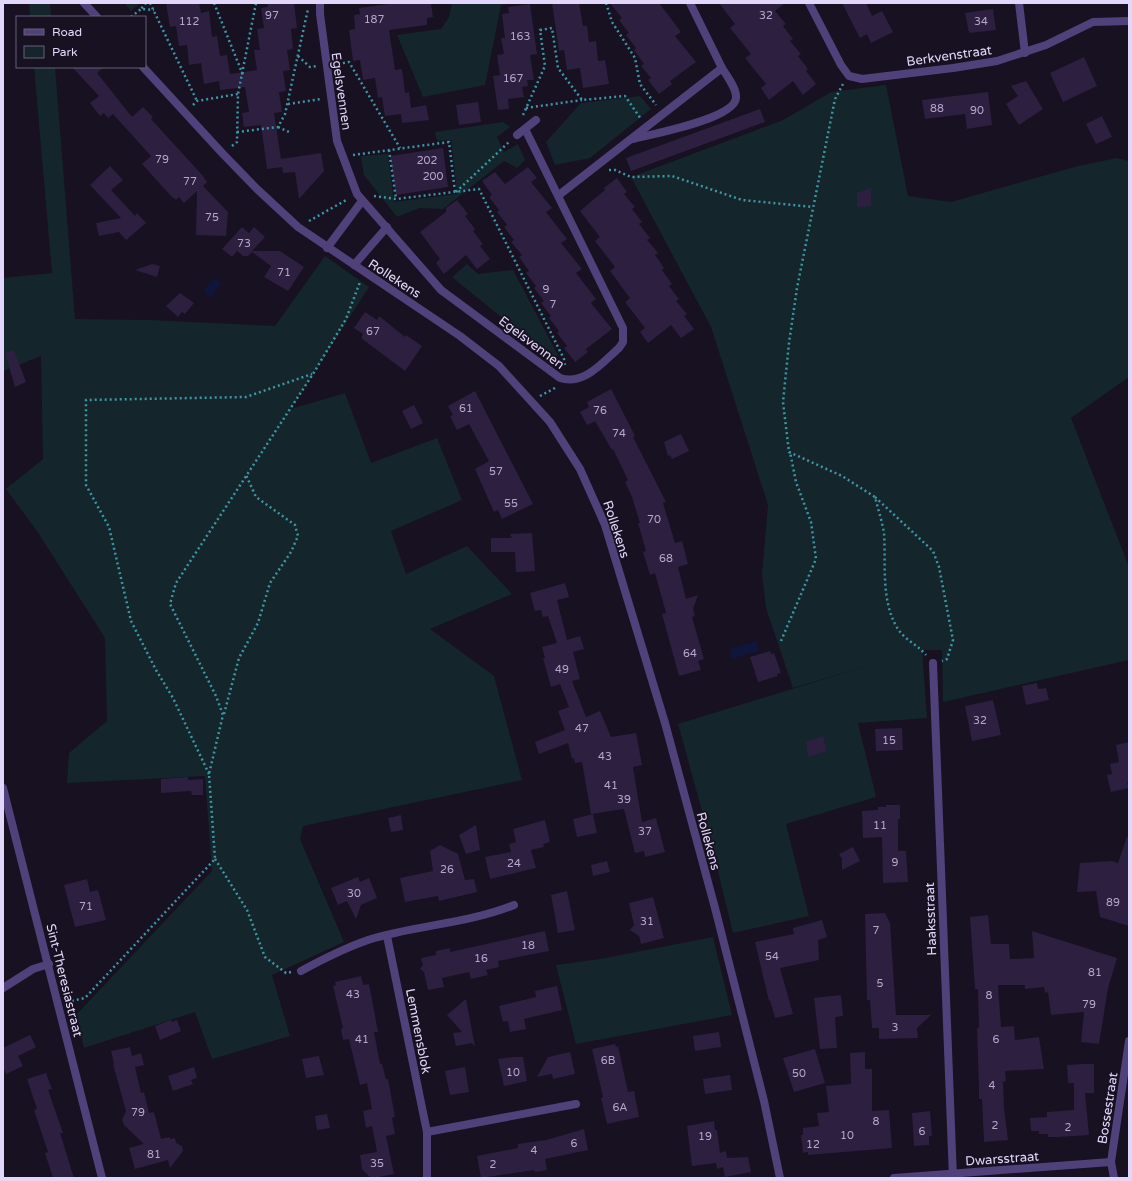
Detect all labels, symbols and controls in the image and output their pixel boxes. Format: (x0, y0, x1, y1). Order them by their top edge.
house number: 97 (265, 9, 279, 22)
house number: 32 (759, 9, 773, 22)
house number: 187 (364, 13, 384, 26)
house number: 112 (179, 15, 199, 28)
house number: 34 (974, 15, 988, 28)
legend (16, 16, 146, 68)
text: Road (52, 25, 82, 39)
house number: 163 (510, 30, 530, 43)
street label: Berkvenstraat (905, 42, 993, 70)
text: Park (52, 45, 78, 59)
street label: Egelsvennen (328, 51, 354, 131)
house number: 167 (503, 72, 523, 85)
house number: 88 (930, 102, 944, 115)
house number: 90 (970, 104, 984, 117)
house number: 79 (155, 153, 169, 166)
house number: 202 (417, 154, 437, 167)
house number: 200 (423, 170, 443, 183)
house number: 77 (183, 175, 197, 188)
house number: 75 (205, 211, 219, 224)
house number: 73 (237, 237, 251, 250)
street label: Rollekens (365, 256, 424, 302)
house number: 71 (277, 266, 291, 279)
house number: 9 (543, 283, 550, 296)
house number: 7 (550, 298, 557, 311)
street label: Egelsvennen (495, 313, 568, 373)
house number: 67 (366, 325, 380, 338)
house number: 61 (459, 402, 473, 415)
house number: 76 (593, 404, 607, 417)
house number: 74 (612, 427, 626, 440)
house number: 57 (489, 465, 503, 478)
house number: 55 (504, 497, 518, 510)
street label: Rollekens (599, 499, 633, 560)
house number: 70 (647, 513, 661, 526)
house number: 68 (659, 552, 673, 565)
house number: 64 (683, 647, 697, 660)
house number: 49 (555, 663, 569, 676)
house number: 32 (973, 714, 987, 727)
house number: 47 (575, 722, 589, 735)
house number: 15 (882, 734, 896, 747)
house number: 43 (598, 750, 612, 763)
house number: 41 (604, 779, 618, 792)
house number: 39 (617, 793, 631, 806)
street label: Rollekens (693, 810, 723, 872)
house number: 11 (873, 819, 887, 832)
house number: 37 (638, 825, 652, 838)
house number: 9 (892, 856, 899, 869)
house number: 24 (507, 857, 521, 870)
house number: 26 (440, 863, 454, 876)
street label: Haaksstraat (922, 882, 940, 956)
house number: 30 (347, 887, 361, 900)
house number: 89 (1106, 896, 1120, 909)
house number: 71 (79, 900, 93, 913)
house number: 31 (640, 915, 654, 928)
street label: Sint-Theresiastraat (42, 922, 86, 1038)
house number: 7 (873, 924, 880, 937)
house number: 18 (521, 939, 535, 952)
house number: 54 (765, 950, 779, 963)
house number: 16 (474, 952, 488, 965)
house number: 81 (1088, 966, 1102, 979)
house number: 5 (877, 977, 884, 990)
street label: Lemmensblok (402, 987, 434, 1075)
house number: 43 (346, 988, 360, 1001)
house number: 8 (986, 989, 993, 1002)
house number: 79 (1082, 998, 1096, 1011)
house number: 3 (892, 1021, 899, 1034)
house number: 41 (355, 1033, 369, 1046)
house number: 6 (993, 1033, 1000, 1046)
house number: 6B (601, 1054, 616, 1067)
house number: 10 (506, 1066, 520, 1079)
house number: 50 (792, 1067, 806, 1080)
street label: Bossestraat (1094, 1071, 1122, 1145)
house number: 4 (989, 1079, 996, 1092)
house number: 6A (612, 1101, 628, 1114)
house number: 79 (131, 1106, 145, 1119)
house number: 8 (873, 1115, 880, 1128)
house number: 2 (992, 1119, 999, 1132)
house number: 2 (1065, 1121, 1072, 1134)
house number: 6 (919, 1125, 926, 1138)
house number: 10 (840, 1129, 854, 1142)
house number: 19 (698, 1130, 712, 1143)
house number: 6 (571, 1137, 578, 1150)
house number: 12 (806, 1138, 820, 1151)
house number: 4 (531, 1144, 538, 1157)
house number: 81 (147, 1148, 161, 1161)
street label: Dwarsstraat (965, 1148, 1040, 1170)
house number: 35 (370, 1157, 384, 1170)
house number: 2 (490, 1158, 497, 1171)

